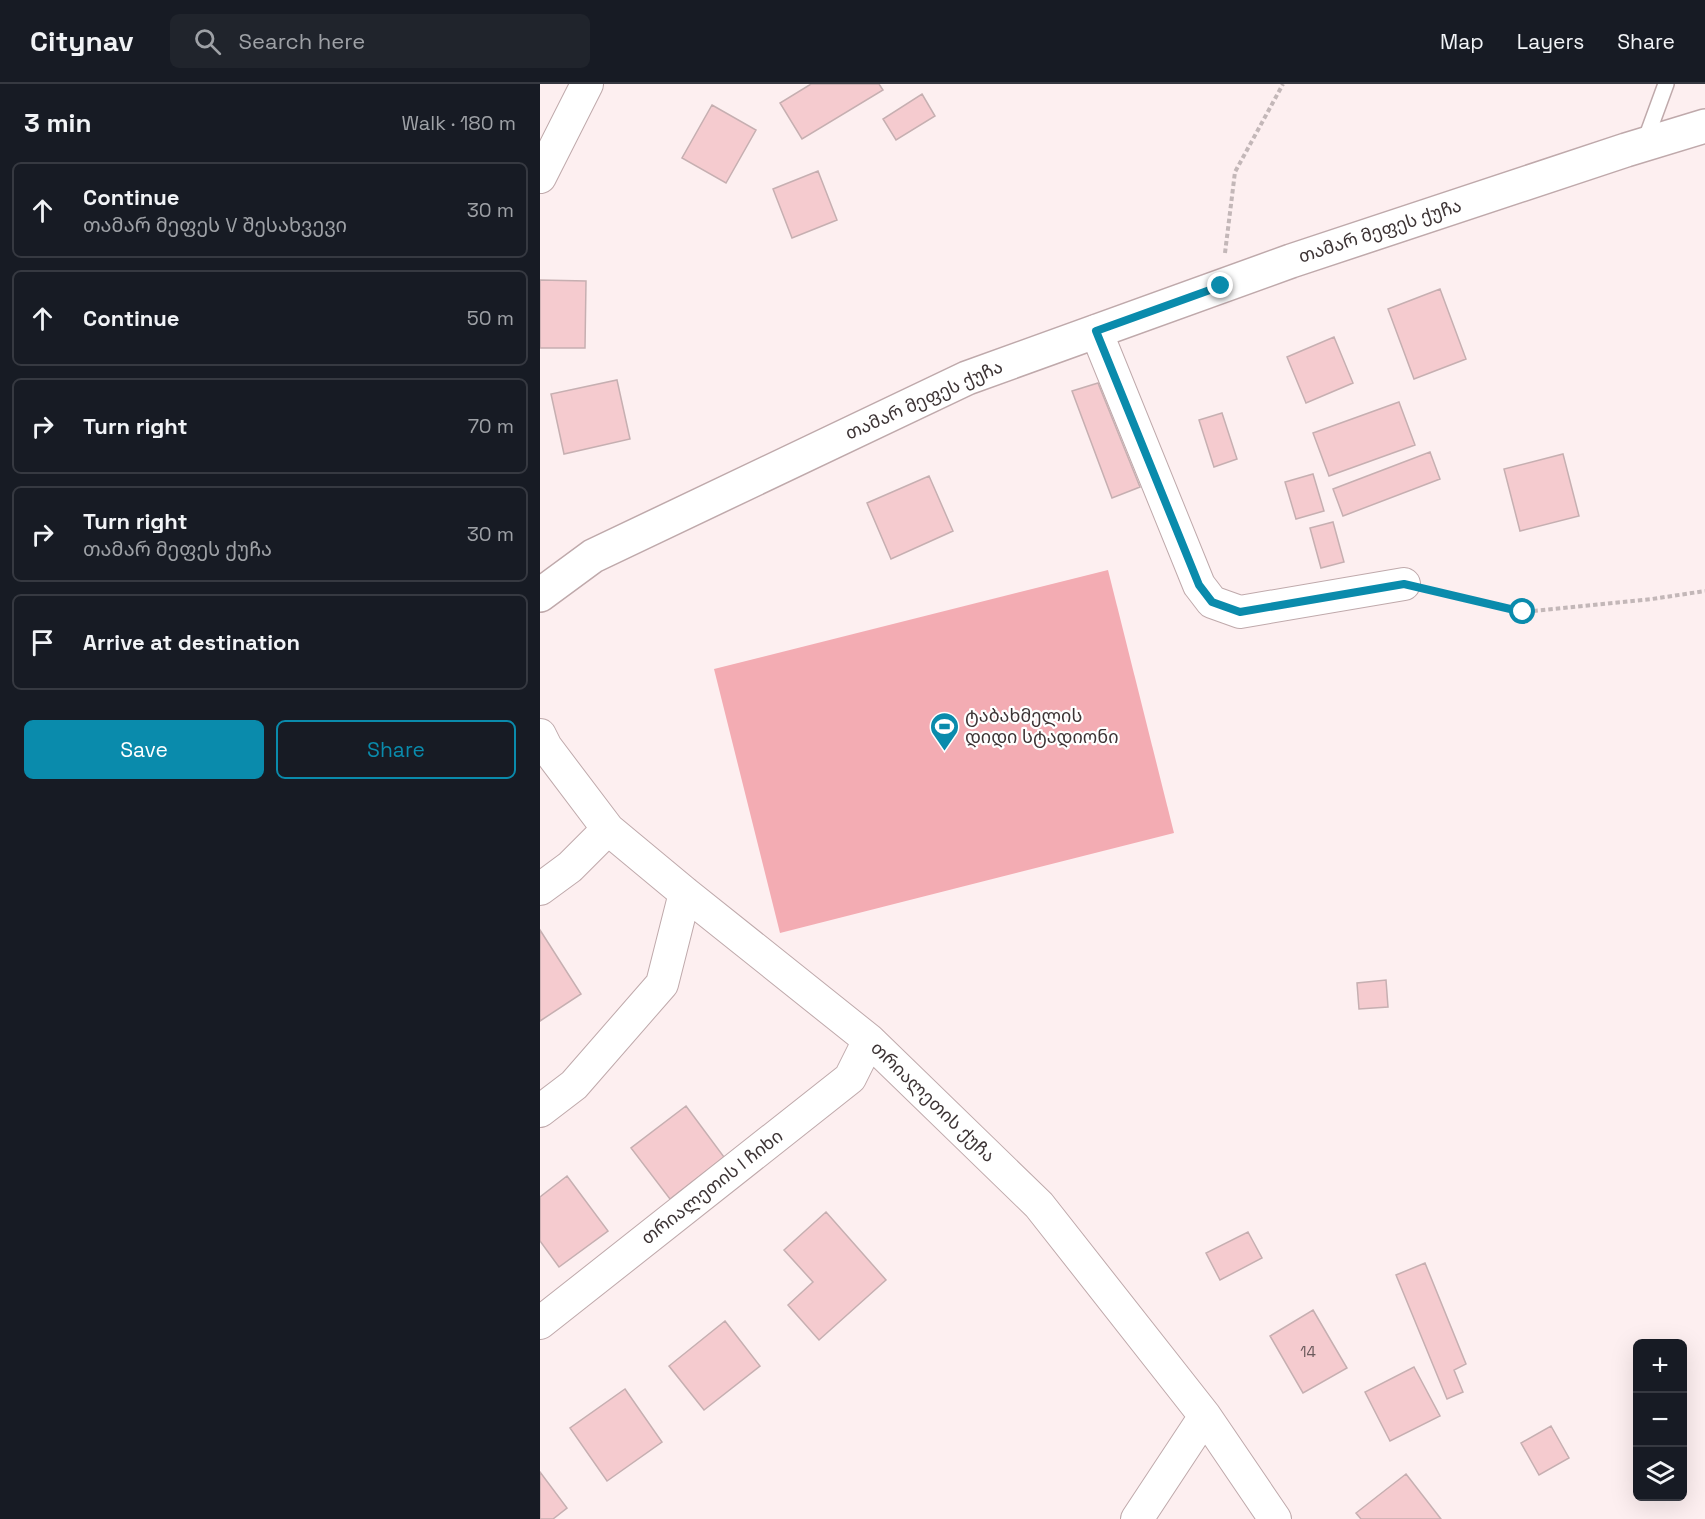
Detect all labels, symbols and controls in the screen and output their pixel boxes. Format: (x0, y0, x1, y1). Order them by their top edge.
search box (170, 14, 590, 68)
text: Citynav (30, 23, 134, 59)
icon: search (191, 25, 224, 58)
text: Search here (239, 27, 365, 55)
text: Map (1440, 28, 1484, 55)
text: Layers (1517, 28, 1584, 55)
text: Share (1617, 28, 1675, 55)
text: 3 min (24, 106, 92, 140)
text: Walk · 180 m (402, 110, 516, 136)
text: Continue (83, 183, 179, 211)
street label: თამარ მეფეს ქუჩა (1295, 193, 1464, 268)
icon: ahead (26, 194, 59, 227)
text: 30 m (467, 197, 514, 223)
text: თამარ მეფეს V შესახვევი (83, 212, 347, 238)
route end (1207, 272, 1233, 298)
icon: ahead (26, 302, 59, 335)
text: Continue (83, 304, 179, 332)
text: 50 m (467, 305, 514, 331)
street label: თამარ მეფეს ქუჩა (841, 354, 1006, 445)
icon: right (26, 410, 59, 443)
text: Turn right (83, 412, 188, 440)
text: 70 m (468, 413, 514, 439)
text: Turn right (83, 507, 188, 535)
icon: right (26, 518, 59, 551)
text: 30 m (467, 521, 514, 547)
text: თამარ მეფეს ქუჩა (83, 536, 272, 562)
route start (1509, 598, 1535, 624)
icon: arrive (26, 626, 59, 659)
text: Arrive at destination (83, 628, 300, 656)
place label: ტაბახმელის დიდი სტადიონი (965, 704, 1119, 748)
sports icon: ტაბახმელის დიდი სტადიონი (928, 710, 960, 752)
button: Save (24, 720, 264, 779)
button: Share (276, 720, 516, 779)
street label: თრიალეთის ქუჩა (866, 1036, 1000, 1167)
street label: თრიალეთის I ჩიხი (636, 1124, 787, 1249)
map controls (1633, 1339, 1687, 1501)
button: + (1633, 1339, 1687, 1393)
house number: 14 (1300, 1342, 1316, 1361)
button: − (1633, 1393, 1687, 1447)
button: layers (1633, 1447, 1687, 1501)

